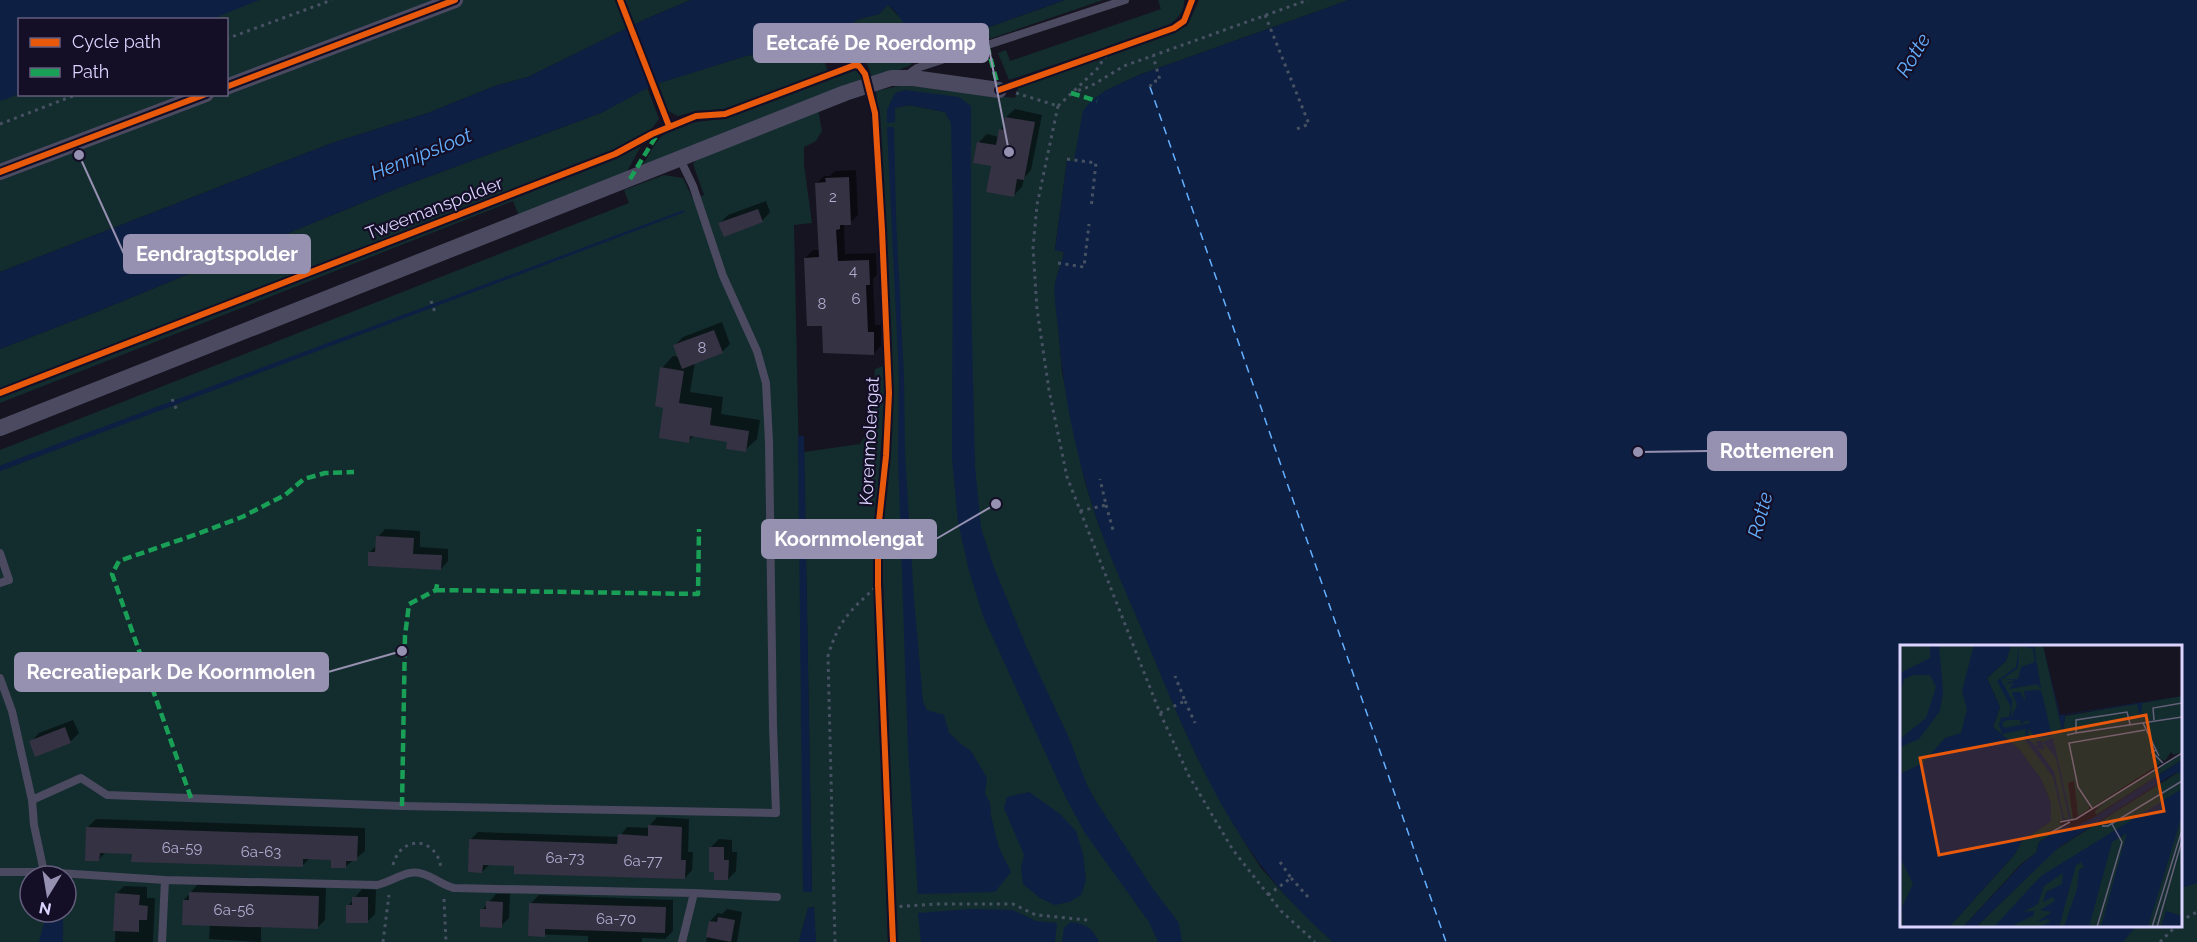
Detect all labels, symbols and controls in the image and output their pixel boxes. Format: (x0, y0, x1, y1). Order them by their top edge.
legend (18, 18, 228, 96)
callout: Eetcafé De Roerdomp (754, 24, 988, 62)
water label: Rotte (1891, 28, 1936, 81)
text: Cycle path (72, 31, 161, 52)
text: Eetcafé De Roerdomp (766, 31, 976, 55)
text: Path (72, 61, 109, 82)
water label: Hennipsloot (367, 123, 476, 185)
street label: Tweemanspolder (362, 172, 506, 244)
house number: 2 (829, 188, 837, 206)
callout: Eendragtspolder (124, 235, 310, 273)
text: Eendragtspolder (136, 242, 298, 266)
house number: 4 (849, 262, 857, 280)
house number: 6 (851, 290, 861, 308)
house number: 8 (818, 295, 827, 313)
house number: 8 (698, 339, 707, 357)
street label: Korenmolengat (855, 376, 883, 506)
callout: Rottemeren (1708, 432, 1846, 470)
text: Rottemeren (1720, 439, 1834, 463)
water label: Rotte (1742, 489, 1778, 541)
callout: Koornmolengat (762, 520, 936, 558)
text: Koornmolengat (774, 527, 924, 551)
inset map (1900, 645, 2182, 927)
callout: Recreatiepark De Koornmolen (15, 653, 328, 691)
text: Recreatiepark De Koornmolen (27, 660, 315, 684)
house number: 6a-59 (162, 839, 202, 857)
house number: 6a-63 (241, 843, 281, 861)
house number: 6a-73 (545, 849, 585, 867)
house number: 6a-77 (623, 852, 663, 870)
north arrow (18, 864, 78, 924)
text: N (37, 898, 53, 919)
house number: 6a-56 (214, 901, 254, 919)
house number: 6a-70 (596, 910, 636, 928)

